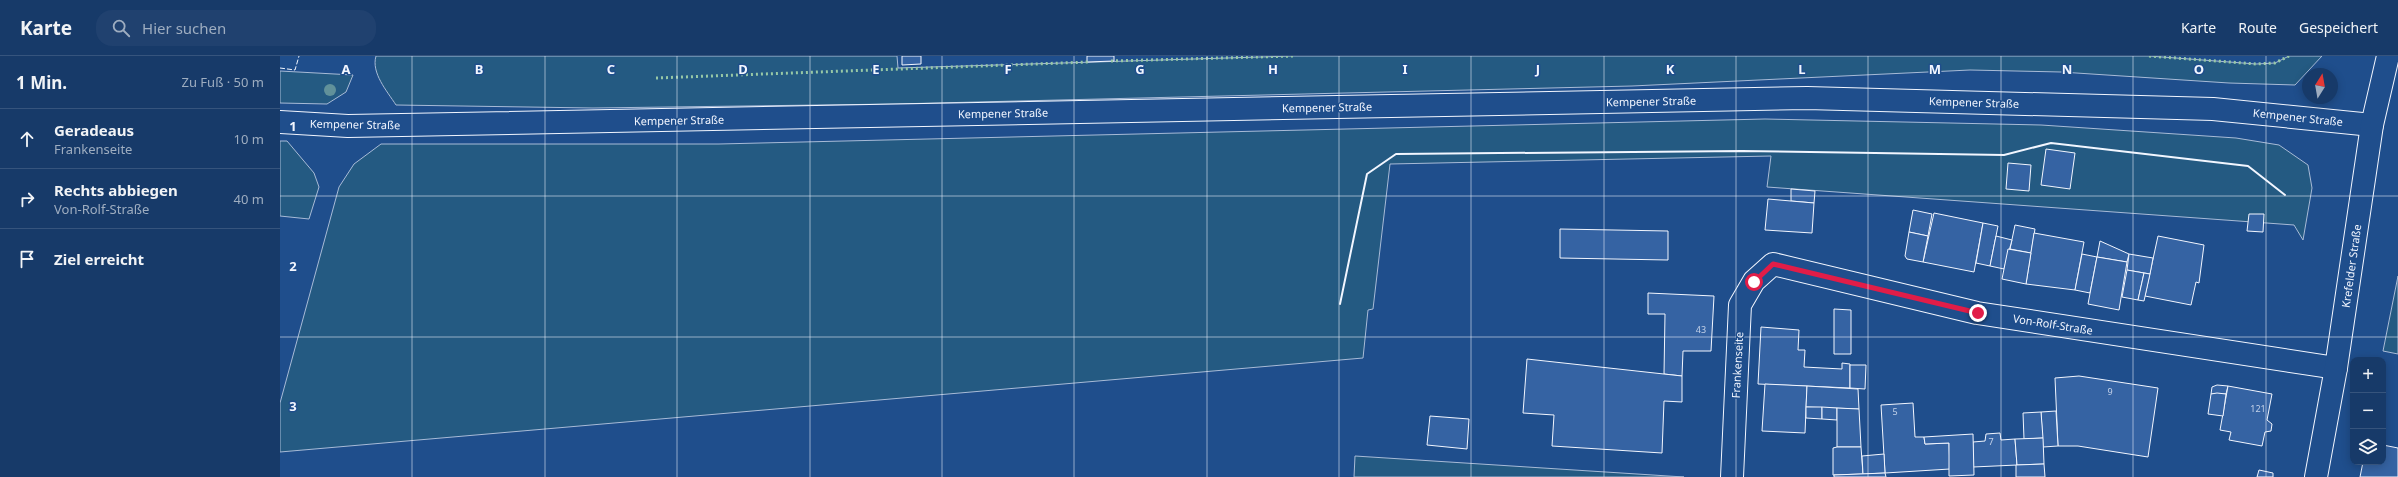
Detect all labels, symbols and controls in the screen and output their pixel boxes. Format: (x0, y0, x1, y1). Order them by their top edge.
search box (96, 10, 376, 46)
text: Karte (20, 15, 72, 41)
icon: search (110, 17, 132, 39)
text: Hier suchen (142, 18, 226, 38)
text: Karte (2181, 18, 2216, 37)
text: Route (2238, 18, 2277, 37)
text: Gespeichert (2299, 18, 2378, 37)
text: A (342, 60, 351, 78)
text: B (475, 60, 483, 78)
text: C (607, 60, 615, 78)
text: D (738, 60, 748, 78)
text: E (872, 60, 880, 78)
text: F (1004, 60, 1012, 78)
text: G (1135, 60, 1145, 78)
text: H (1268, 60, 1278, 78)
text: I (1402, 60, 1408, 78)
text: J (1535, 60, 1540, 78)
text: K (1666, 60, 1675, 78)
text: L (1798, 60, 1806, 78)
text: M (1929, 60, 1941, 78)
text: N (2062, 60, 2072, 78)
text: O (2194, 60, 2204, 78)
north arrow (2302, 68, 2338, 104)
text: 1 Min. (16, 71, 67, 94)
text: Zu Fuß · 50 m (182, 73, 264, 91)
street label: Kempener Straße (1606, 93, 1696, 109)
street label: Kempener Straße (1929, 93, 2019, 111)
street label: Kempener Straße (1282, 99, 1372, 115)
street label: Kempener Straße (958, 105, 1048, 121)
street label: Kempener Straße (2252, 105, 2344, 129)
street label: Kempener Straße (634, 112, 724, 128)
street label: Kempener Straße (310, 116, 400, 132)
text: 1 (289, 117, 297, 135)
text: Geradeaus (54, 120, 134, 140)
icon: ahead (16, 128, 38, 150)
text: 10 m (234, 130, 264, 148)
text: Frankenseite (54, 140, 132, 158)
text: Rechts abbiegen (54, 180, 178, 200)
icon: right (16, 188, 38, 210)
text: 40 m (234, 190, 264, 208)
text: Von-Rolf-Straße (54, 200, 149, 218)
street label: Krefelder Straße (2338, 223, 2364, 309)
icon: arrive (16, 248, 38, 270)
text: Ziel erreicht (54, 249, 144, 269)
text: 2 (289, 257, 297, 275)
route start (1745, 273, 1763, 291)
route end (1969, 304, 1987, 322)
street label: Von-Rolf-Straße (2012, 310, 2094, 338)
house number: 43 (1696, 323, 1706, 336)
street label: Frankenseite (1728, 331, 1746, 399)
map controls (2350, 357, 2386, 465)
button: + (2350, 357, 2386, 393)
house number: 9 (2107, 385, 2113, 398)
button: − (2350, 393, 2386, 429)
text: 3 (289, 397, 297, 415)
house number: 121 (2250, 402, 2266, 415)
house number: 5 (1892, 405, 1898, 418)
button: layers (2350, 429, 2386, 465)
house number: 7 (1988, 435, 1994, 448)

